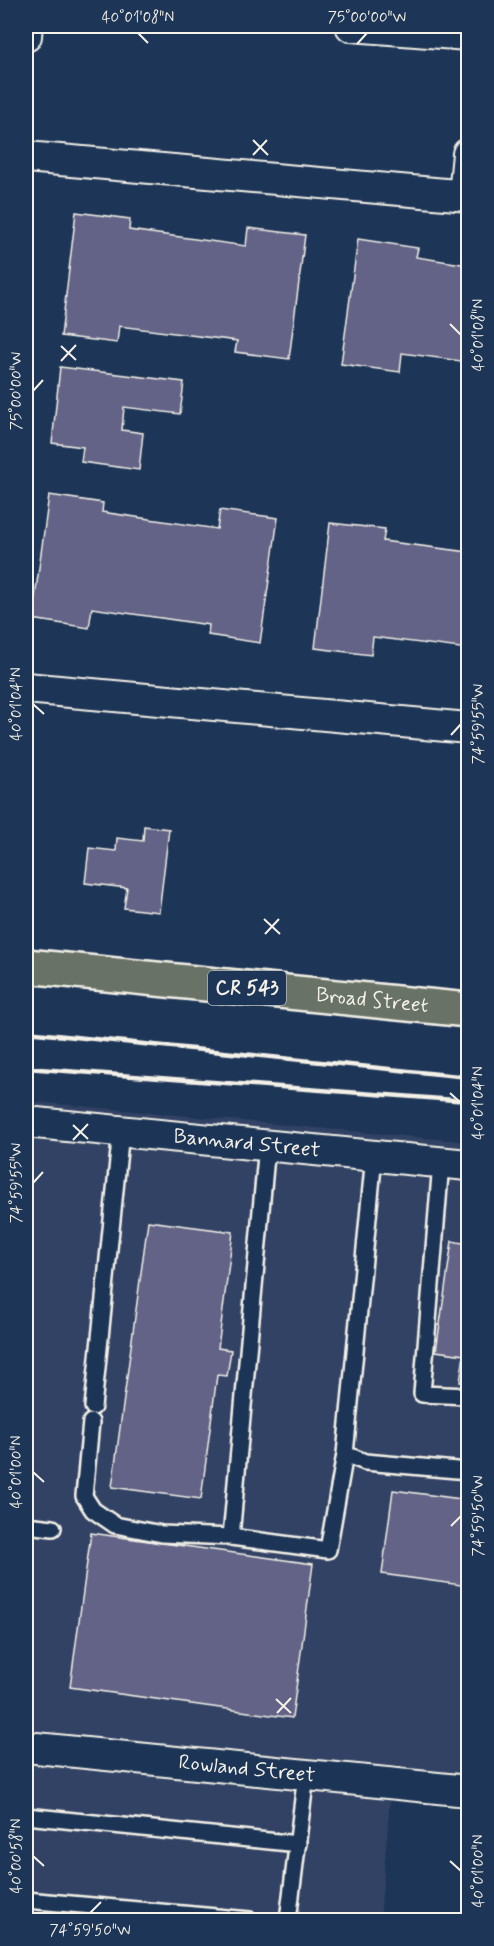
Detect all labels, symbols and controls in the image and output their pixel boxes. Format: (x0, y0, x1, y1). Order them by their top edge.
text: 40°01'08"N (102, 8, 174, 28)
text: 75°00'00"W (328, 8, 406, 28)
text: 40°01'08"N (469, 299, 489, 371)
text: 75°00'00"W (7, 352, 27, 430)
text: 40°01'04"N (7, 667, 27, 741)
text: 74°59'55"W (469, 684, 489, 764)
road number: CR 543 (208, 971, 286, 1005)
street label: Broad Street (315, 981, 430, 1020)
text: 40°01'04"N (469, 1066, 489, 1140)
street label: Bannard Street (172, 1122, 322, 1165)
text: 74°59'55"W (7, 1143, 27, 1223)
text: 40°01'00"N (7, 1436, 27, 1508)
text: 74°59'50"W (469, 1475, 489, 1557)
street label: Rowland Street (177, 1748, 317, 1790)
text: 40°00'58"N (7, 1818, 27, 1894)
text: 40°01'00"N (469, 1835, 489, 1907)
text: 74°59'50"W (49, 1921, 131, 1941)

